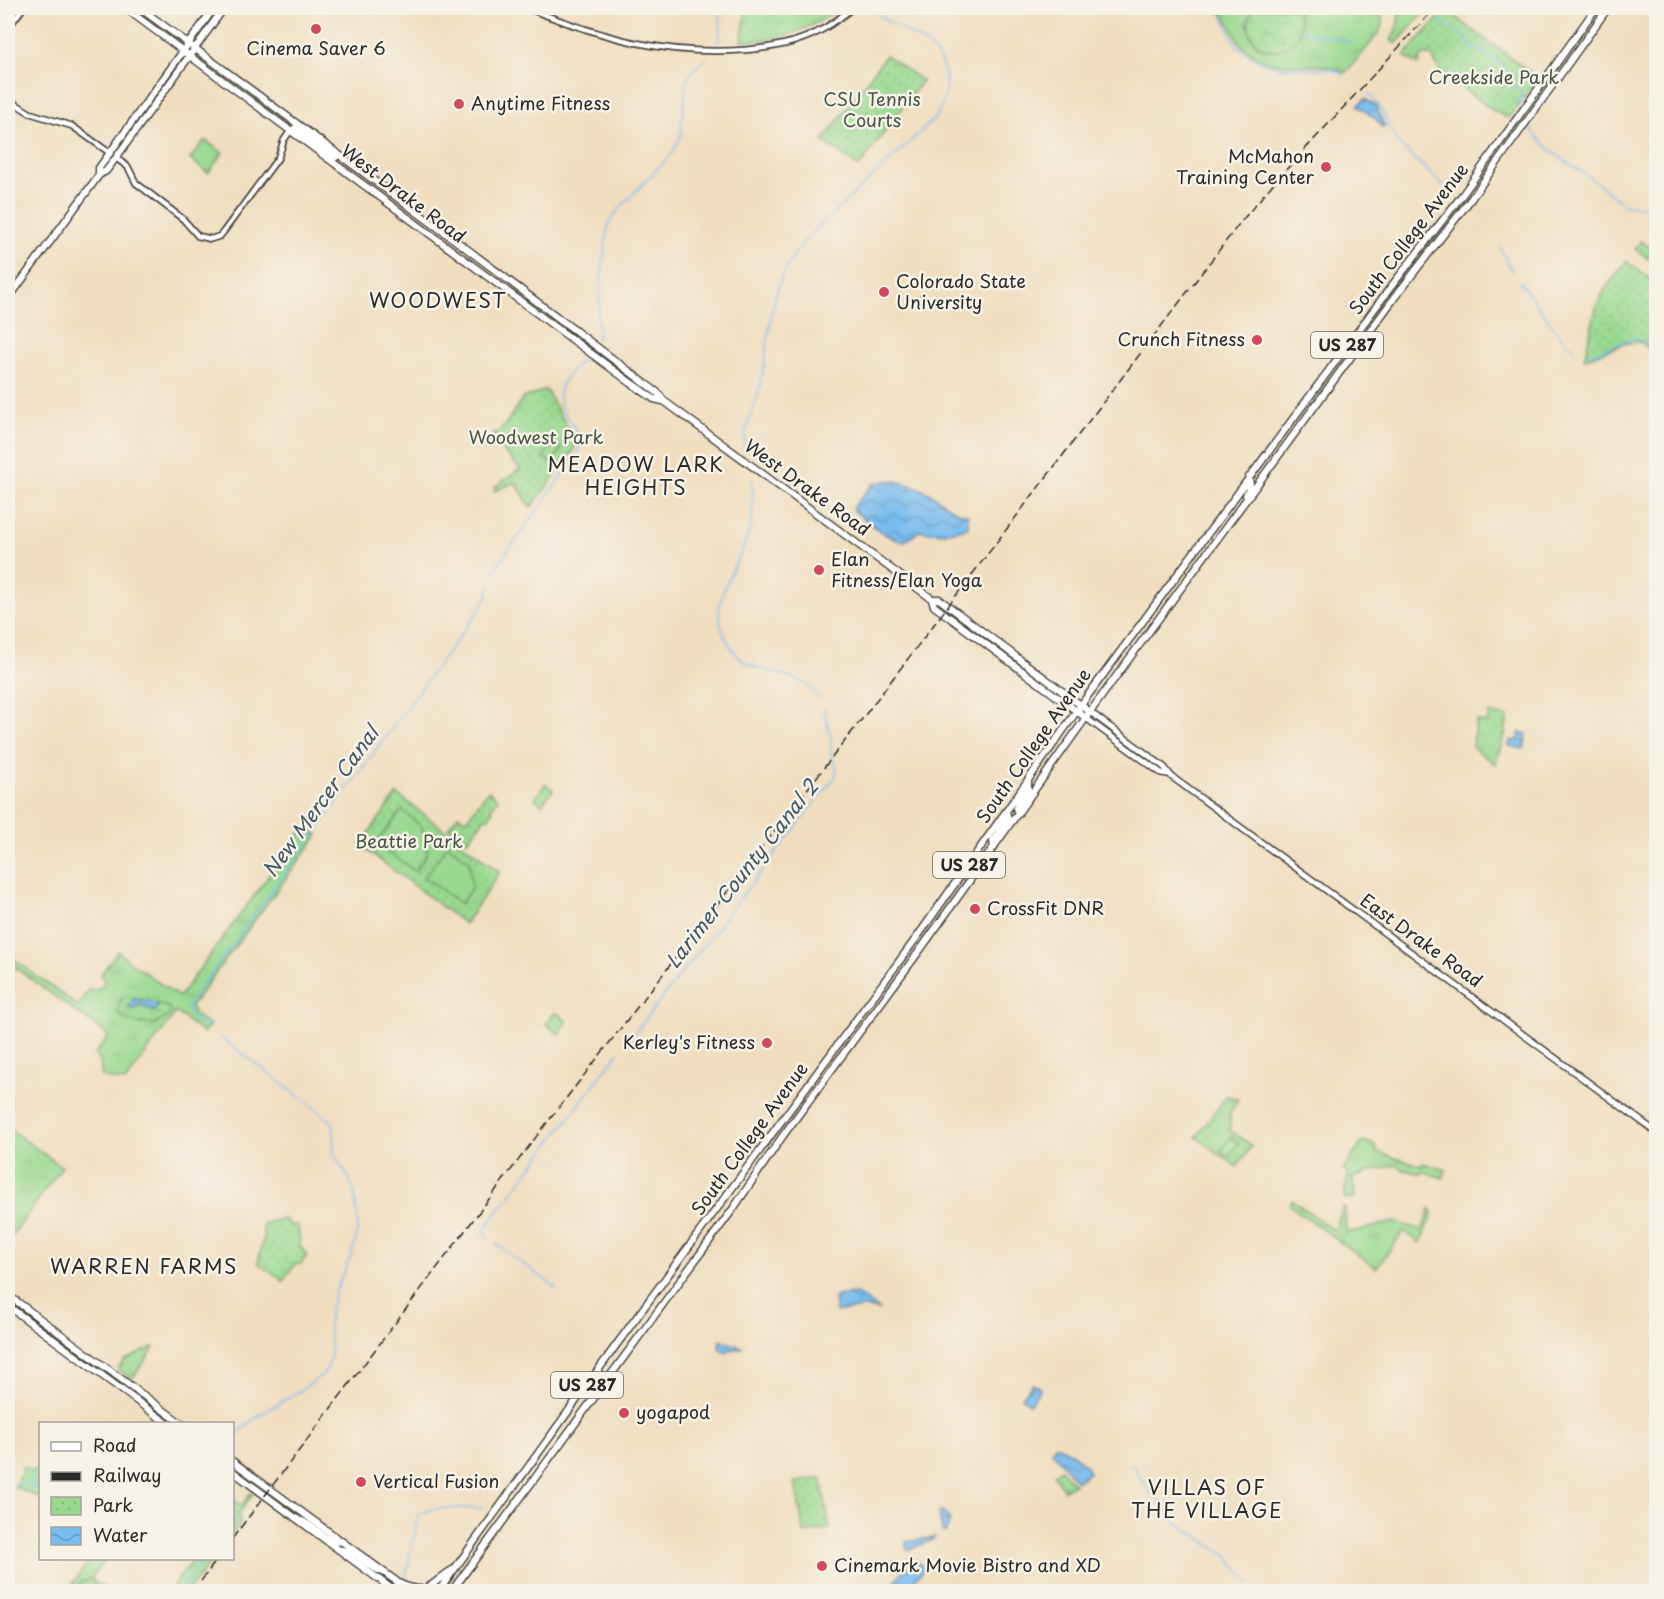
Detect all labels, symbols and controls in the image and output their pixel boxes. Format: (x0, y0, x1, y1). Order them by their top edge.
marker: Cinema Saver 6 (309, 22, 323, 36)
place label: Cinema Saver 6 (246, 34, 386, 61)
park label: Creekside Park (1429, 63, 1559, 90)
park label: CSU Tennis Courts (823, 85, 921, 133)
place label: Anytime Fitness (471, 89, 610, 116)
marker: Anytime Fitness (452, 97, 466, 111)
street label: West Drake Road (336, 137, 472, 249)
place label: McMahon Training Center (1176, 142, 1315, 190)
street label: South College Avenue (1342, 157, 1474, 320)
marker: McMahon Training Center (1319, 160, 1333, 174)
place label: Colorado State University (896, 267, 1026, 315)
district label: WOODWEST (369, 285, 507, 315)
marker: Colorado State University (877, 285, 891, 299)
place label: Crunch Fitness (1117, 325, 1245, 352)
road number: US 287 (1311, 332, 1383, 358)
marker: Crunch Fitness (1250, 333, 1264, 347)
park label: Woodwest Park (468, 423, 604, 450)
street label: West Drake Road (739, 432, 877, 542)
district label: MEADOW LARK HEIGHTS (548, 449, 724, 502)
place label: Elan Fitness/Elan Yoga (831, 545, 983, 593)
marker: Elan Fitness/Elan Yoga (812, 563, 826, 577)
street label: South College Avenue (969, 662, 1097, 828)
water label: New Mercer Canal (255, 717, 387, 883)
water label: Larimer County Canal 2 (658, 772, 825, 974)
park label: Beattie Park (355, 827, 463, 854)
road number: US 287 (933, 852, 1005, 878)
street label: East Drake Road (1355, 886, 1489, 993)
place label: CrossFit DNR (987, 894, 1104, 921)
marker: CrossFit DNR (968, 902, 982, 916)
place label: Kerley's Fitness (623, 1028, 755, 1055)
marker: Kerley's Fitness (760, 1036, 774, 1050)
street label: South College Avenue (684, 1056, 814, 1220)
district label: WARREN FARMS (50, 1251, 238, 1281)
road number: US 287 (551, 1372, 623, 1398)
place label: yogapod (636, 1398, 710, 1425)
marker: yogapod (617, 1406, 631, 1420)
legend (39, 1422, 234, 1560)
text: Road (93, 1431, 137, 1458)
text: Railway (93, 1461, 161, 1488)
place label: Vertical Fusion (373, 1467, 499, 1494)
district label: VILLAS OF THE VILLAGE (1131, 1472, 1283, 1525)
marker: Vertical Fusion (354, 1475, 368, 1489)
text: Park (93, 1491, 133, 1518)
text: Water (93, 1521, 148, 1548)
place label: Cinemark Movie Bistro and XD (834, 1551, 1101, 1578)
marker: Cinemark Movie Bistro and XD (815, 1559, 829, 1573)

